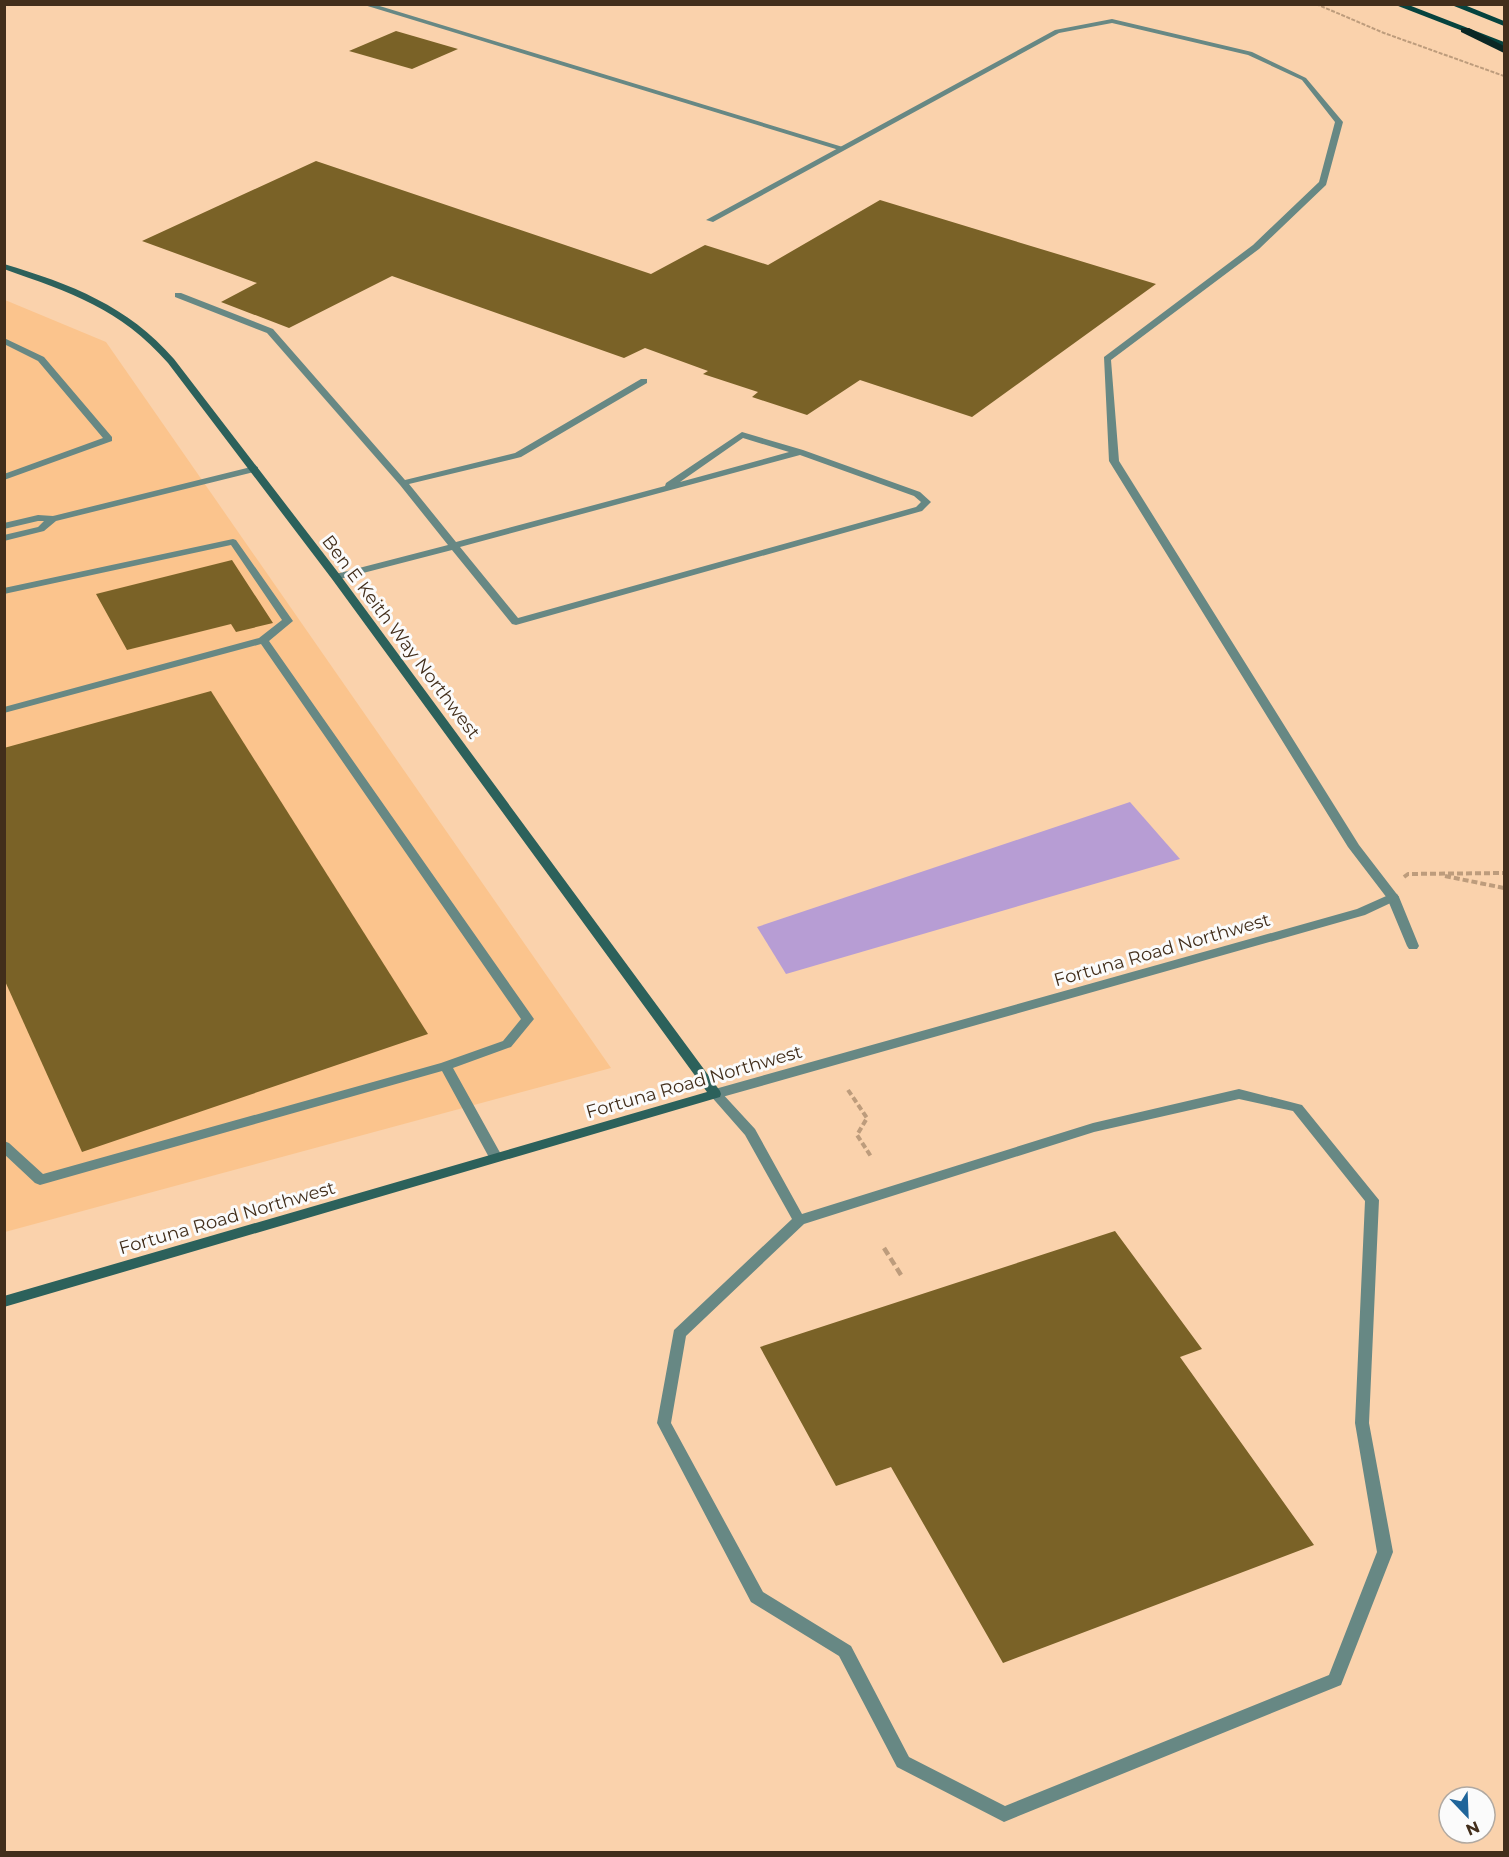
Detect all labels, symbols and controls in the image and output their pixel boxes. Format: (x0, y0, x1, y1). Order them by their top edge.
street label: Ben E Keith Way Northwest (317, 531, 485, 743)
street label: Fortuna Road Northwest (1051, 909, 1273, 991)
street label: Fortuna Road Northwest (583, 1041, 805, 1123)
street label: Fortuna Road Northwest (116, 1177, 338, 1259)
north arrow (1437, 1785, 1497, 1845)
text: N (1463, 1817, 1482, 1840)

